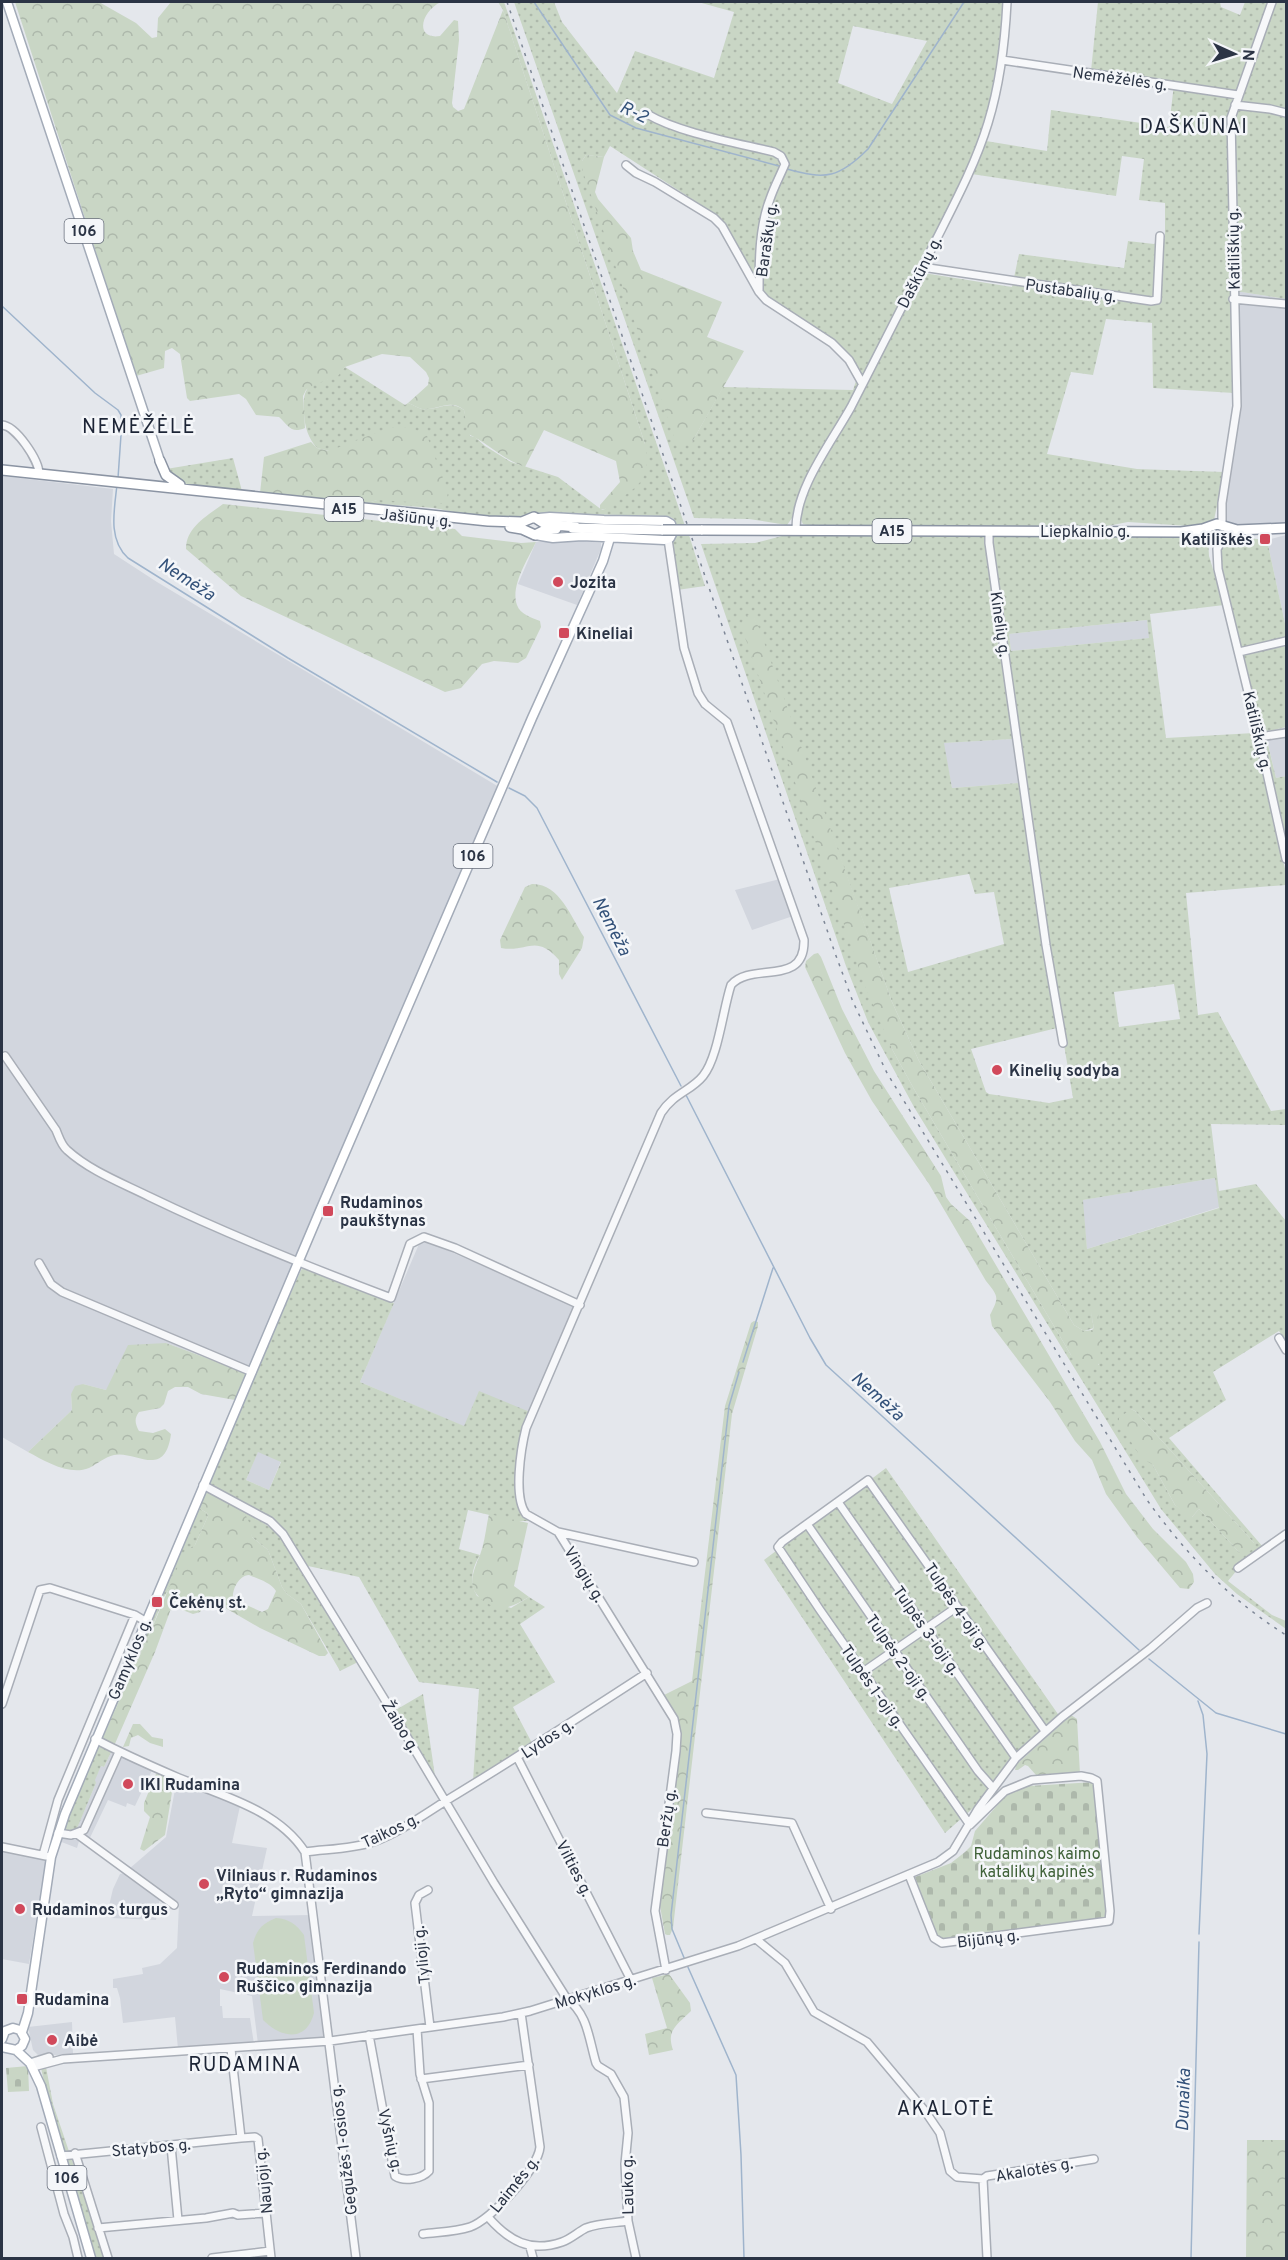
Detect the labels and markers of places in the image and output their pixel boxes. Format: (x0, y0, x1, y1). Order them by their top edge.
place label: Katiliškės (1181, 531, 1253, 551)
marker: Katiliškės (1258, 532, 1272, 546)
place label: Jozita (570, 574, 616, 594)
marker: Jozita (551, 575, 565, 589)
place label: Kineliai (576, 625, 633, 645)
marker: Kineliai (557, 626, 571, 640)
place label: Kinelių sodyba (1009, 1062, 1119, 1082)
marker: Kinelių sodyba (990, 1063, 1004, 1077)
place label: Rudaminos paukštynas (340, 1194, 426, 1232)
marker: Rudaminos paukštynas (321, 1204, 335, 1218)
place label: Čekėnų st. (169, 1592, 246, 1614)
marker: Čekėnų st. (150, 1595, 164, 1609)
place label: IKI Rudamina (140, 1776, 240, 1796)
marker: IKI Rudamina (121, 1777, 135, 1791)
place label: Vilniaus r. Rudaminos „Ryto“ gimnazija (216, 1867, 378, 1905)
marker: Vilniaus r. Rudaminos „Ryto“ gimnazija (197, 1877, 211, 1891)
place label: Rudaminos turgus (32, 1901, 168, 1921)
marker: Rudaminos turgus (13, 1902, 27, 1916)
place label: Rudaminos Ferdinando Ruščico gimnazija (236, 1960, 407, 1998)
marker: Rudaminos Ferdinando Ruščico gimnazija (217, 1970, 231, 1984)
place label: Rudamina (34, 1991, 109, 2011)
marker: Rudamina (15, 1992, 29, 2006)
place label: Aibė (64, 2032, 98, 2052)
marker: Aibė (45, 2033, 59, 2047)

